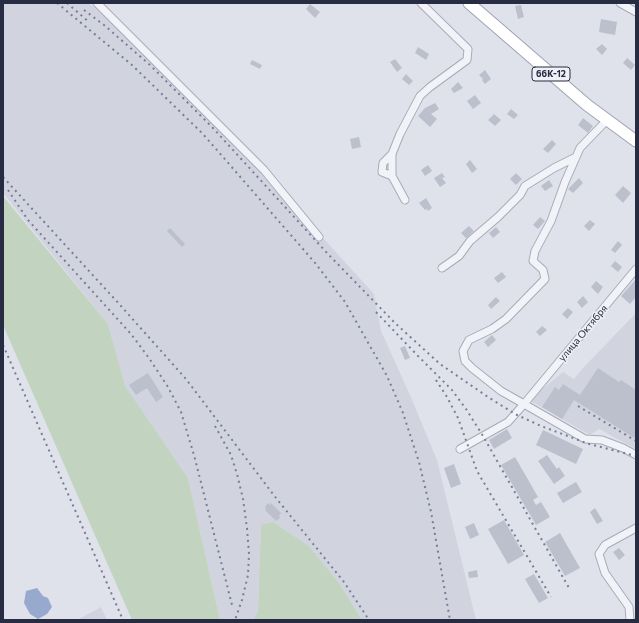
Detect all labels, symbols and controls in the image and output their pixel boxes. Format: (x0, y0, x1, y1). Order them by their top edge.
road number: 66К-12 (532, 67, 570, 81)
street label: улица Октября (556, 302, 610, 364)

